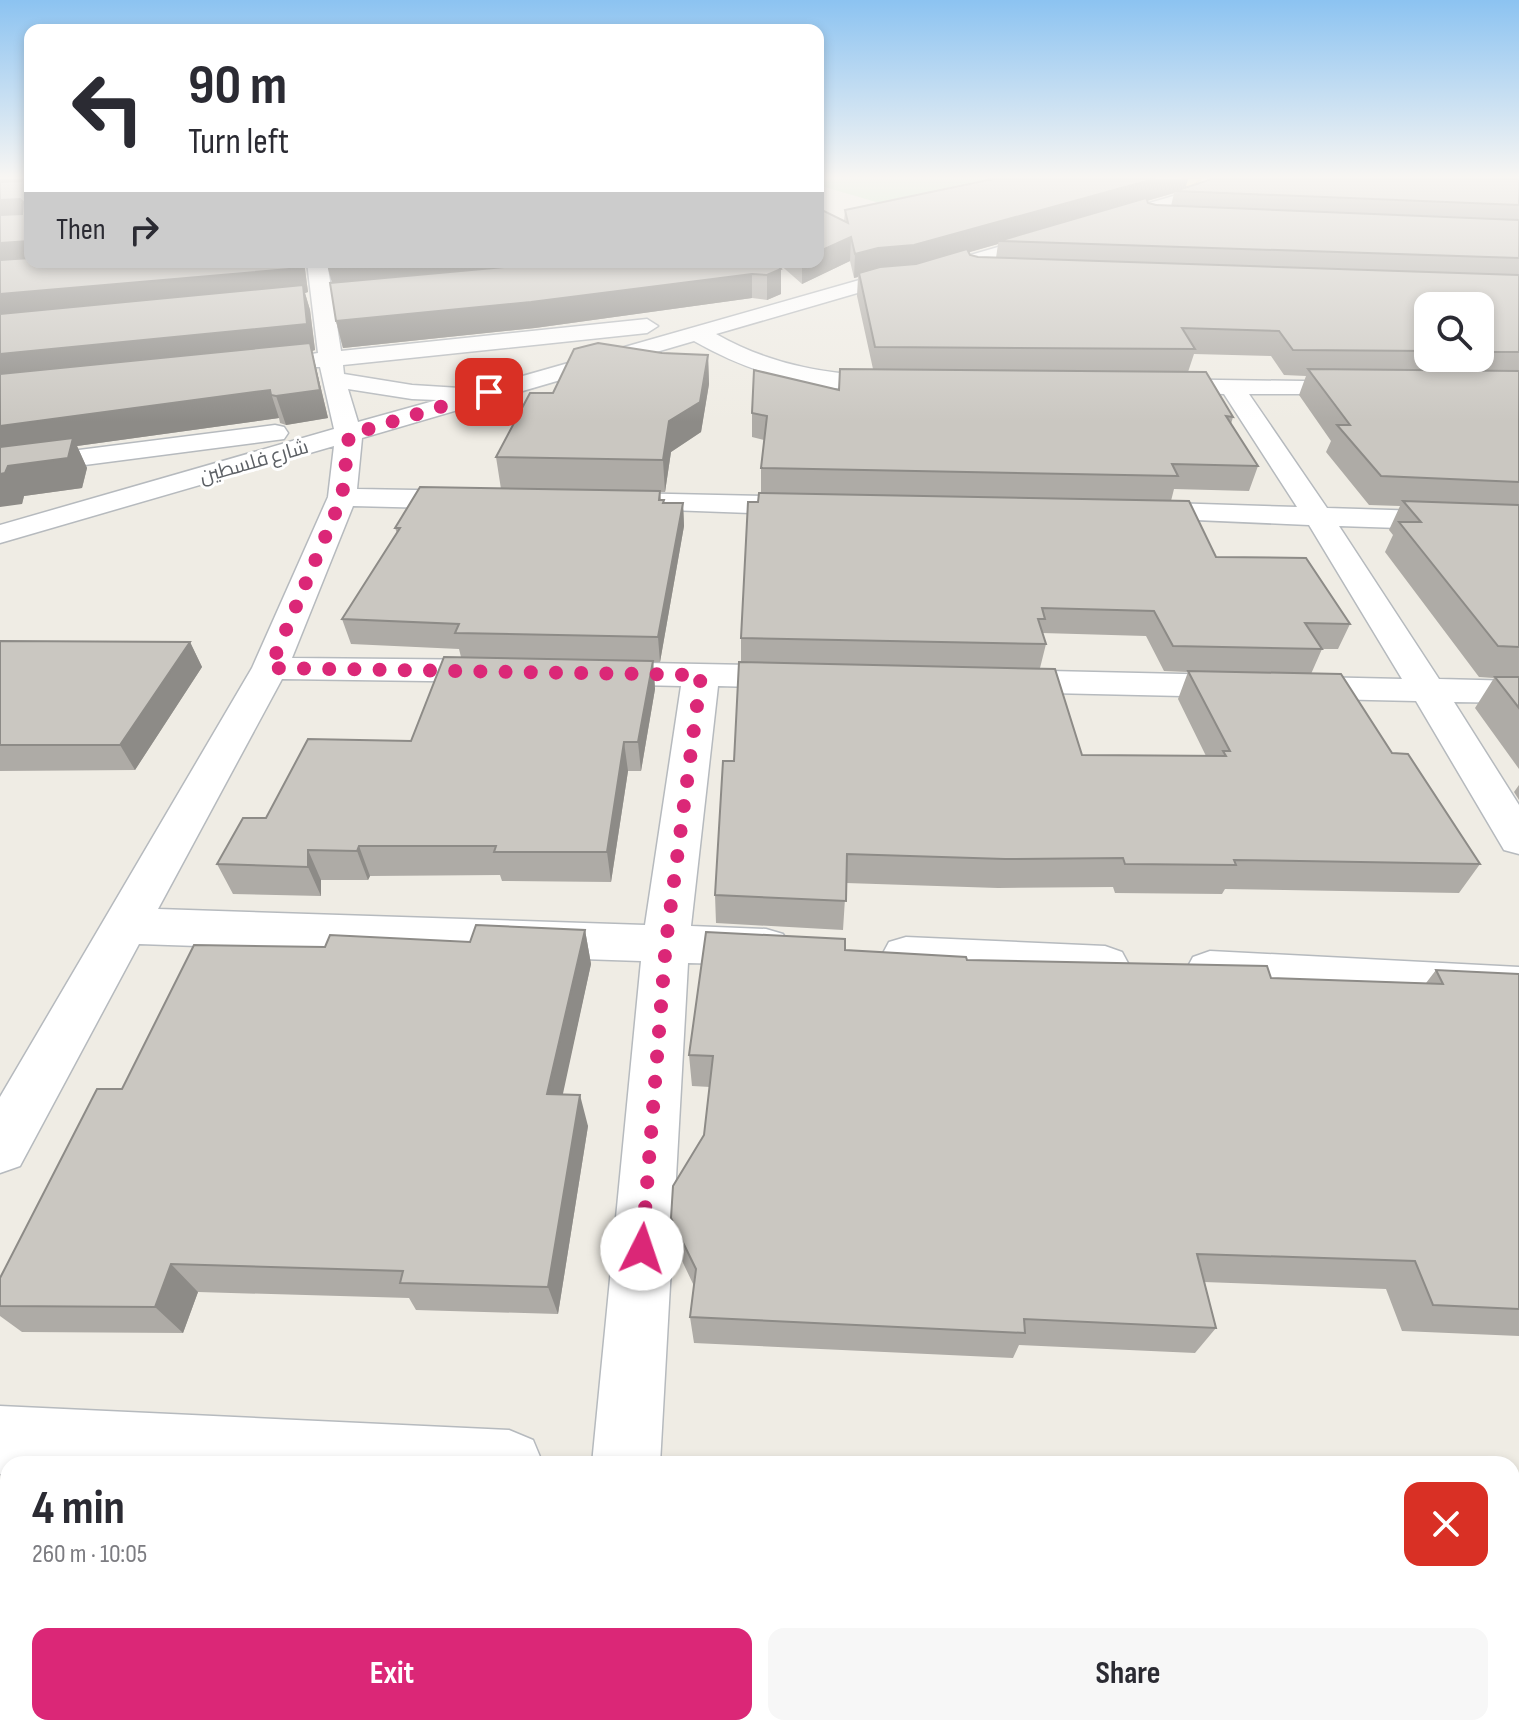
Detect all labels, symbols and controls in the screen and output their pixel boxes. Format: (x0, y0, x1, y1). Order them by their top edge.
text: 90 m (188, 53, 287, 120)
icon: left (56, 56, 160, 160)
text: Turn left (188, 121, 289, 164)
icon: right (122, 208, 166, 252)
text: Then (56, 212, 106, 248)
map controls (1414, 292, 1494, 372)
button: search (1414, 292, 1494, 372)
pin (455, 358, 523, 426)
icon: arrive (467, 370, 511, 414)
street label: شارع فلسطين (197, 435, 312, 490)
position arrow (600, 1207, 684, 1291)
text: 4 min (32, 1480, 125, 1537)
button: close (1404, 1482, 1488, 1566)
text: 260 m · 10:05 (32, 1539, 147, 1570)
button: Exit (32, 1628, 752, 1720)
button: Share (768, 1628, 1488, 1720)

